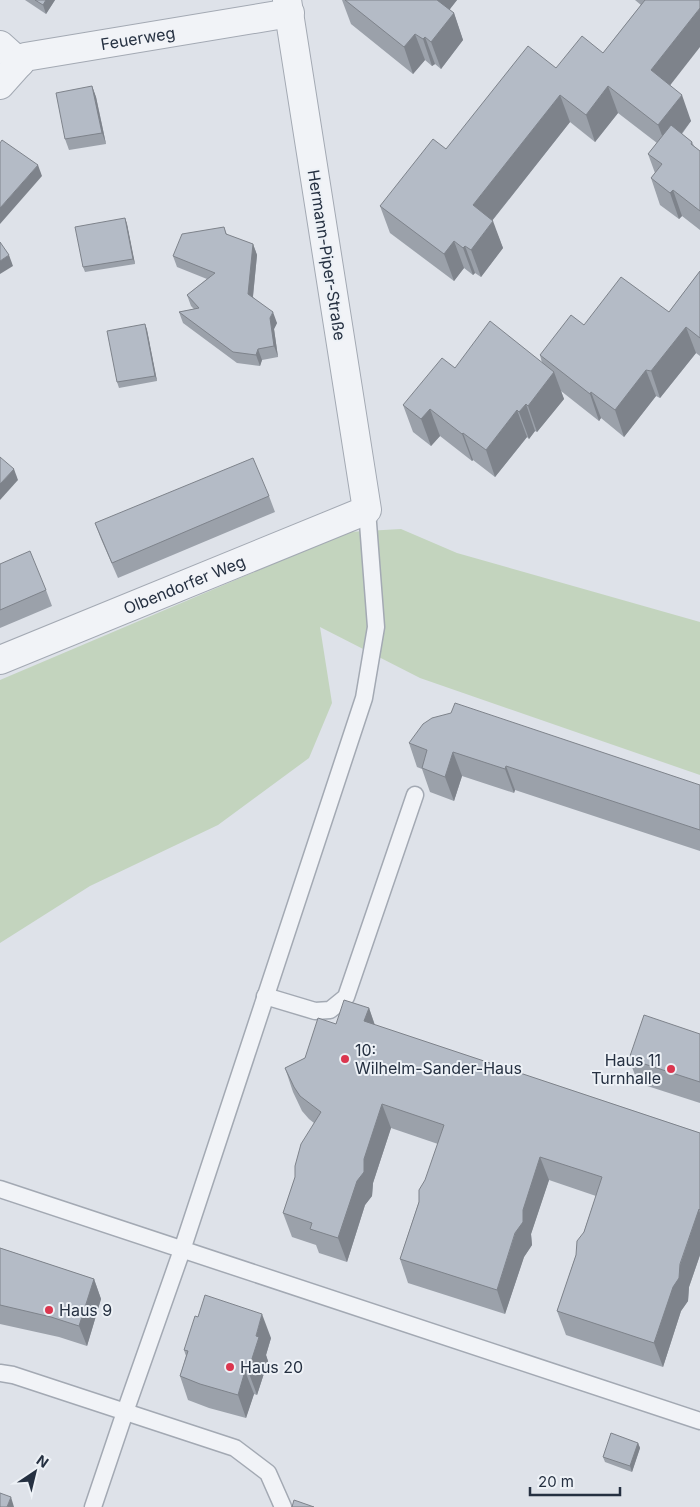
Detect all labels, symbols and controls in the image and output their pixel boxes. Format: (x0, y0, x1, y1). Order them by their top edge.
street label: Feuerweg (99, 22, 177, 54)
street label: Hermann-Piper-Straße (304, 168, 350, 342)
street label: Olbendorfer Weg (120, 551, 248, 619)
place label: 10: Wilhelm-Sander-Haus (355, 1040, 522, 1078)
place label: Haus 11 Turnhalle (591, 1050, 661, 1088)
marker: 10: Wilhelm-Sander-Haus (339, 1053, 351, 1065)
marker: Haus 11 Turnhalle (665, 1063, 677, 1075)
place label: Haus 9 (59, 1300, 112, 1320)
marker: Haus 9 (43, 1304, 55, 1316)
place label: Haus 20 (240, 1357, 303, 1377)
marker: Haus 20 (224, 1361, 236, 1373)
north arrow (10, 1447, 60, 1497)
text: N (33, 1451, 52, 1471)
scale bar (530, 1464, 620, 1496)
text: 20 m (538, 1472, 574, 1491)

